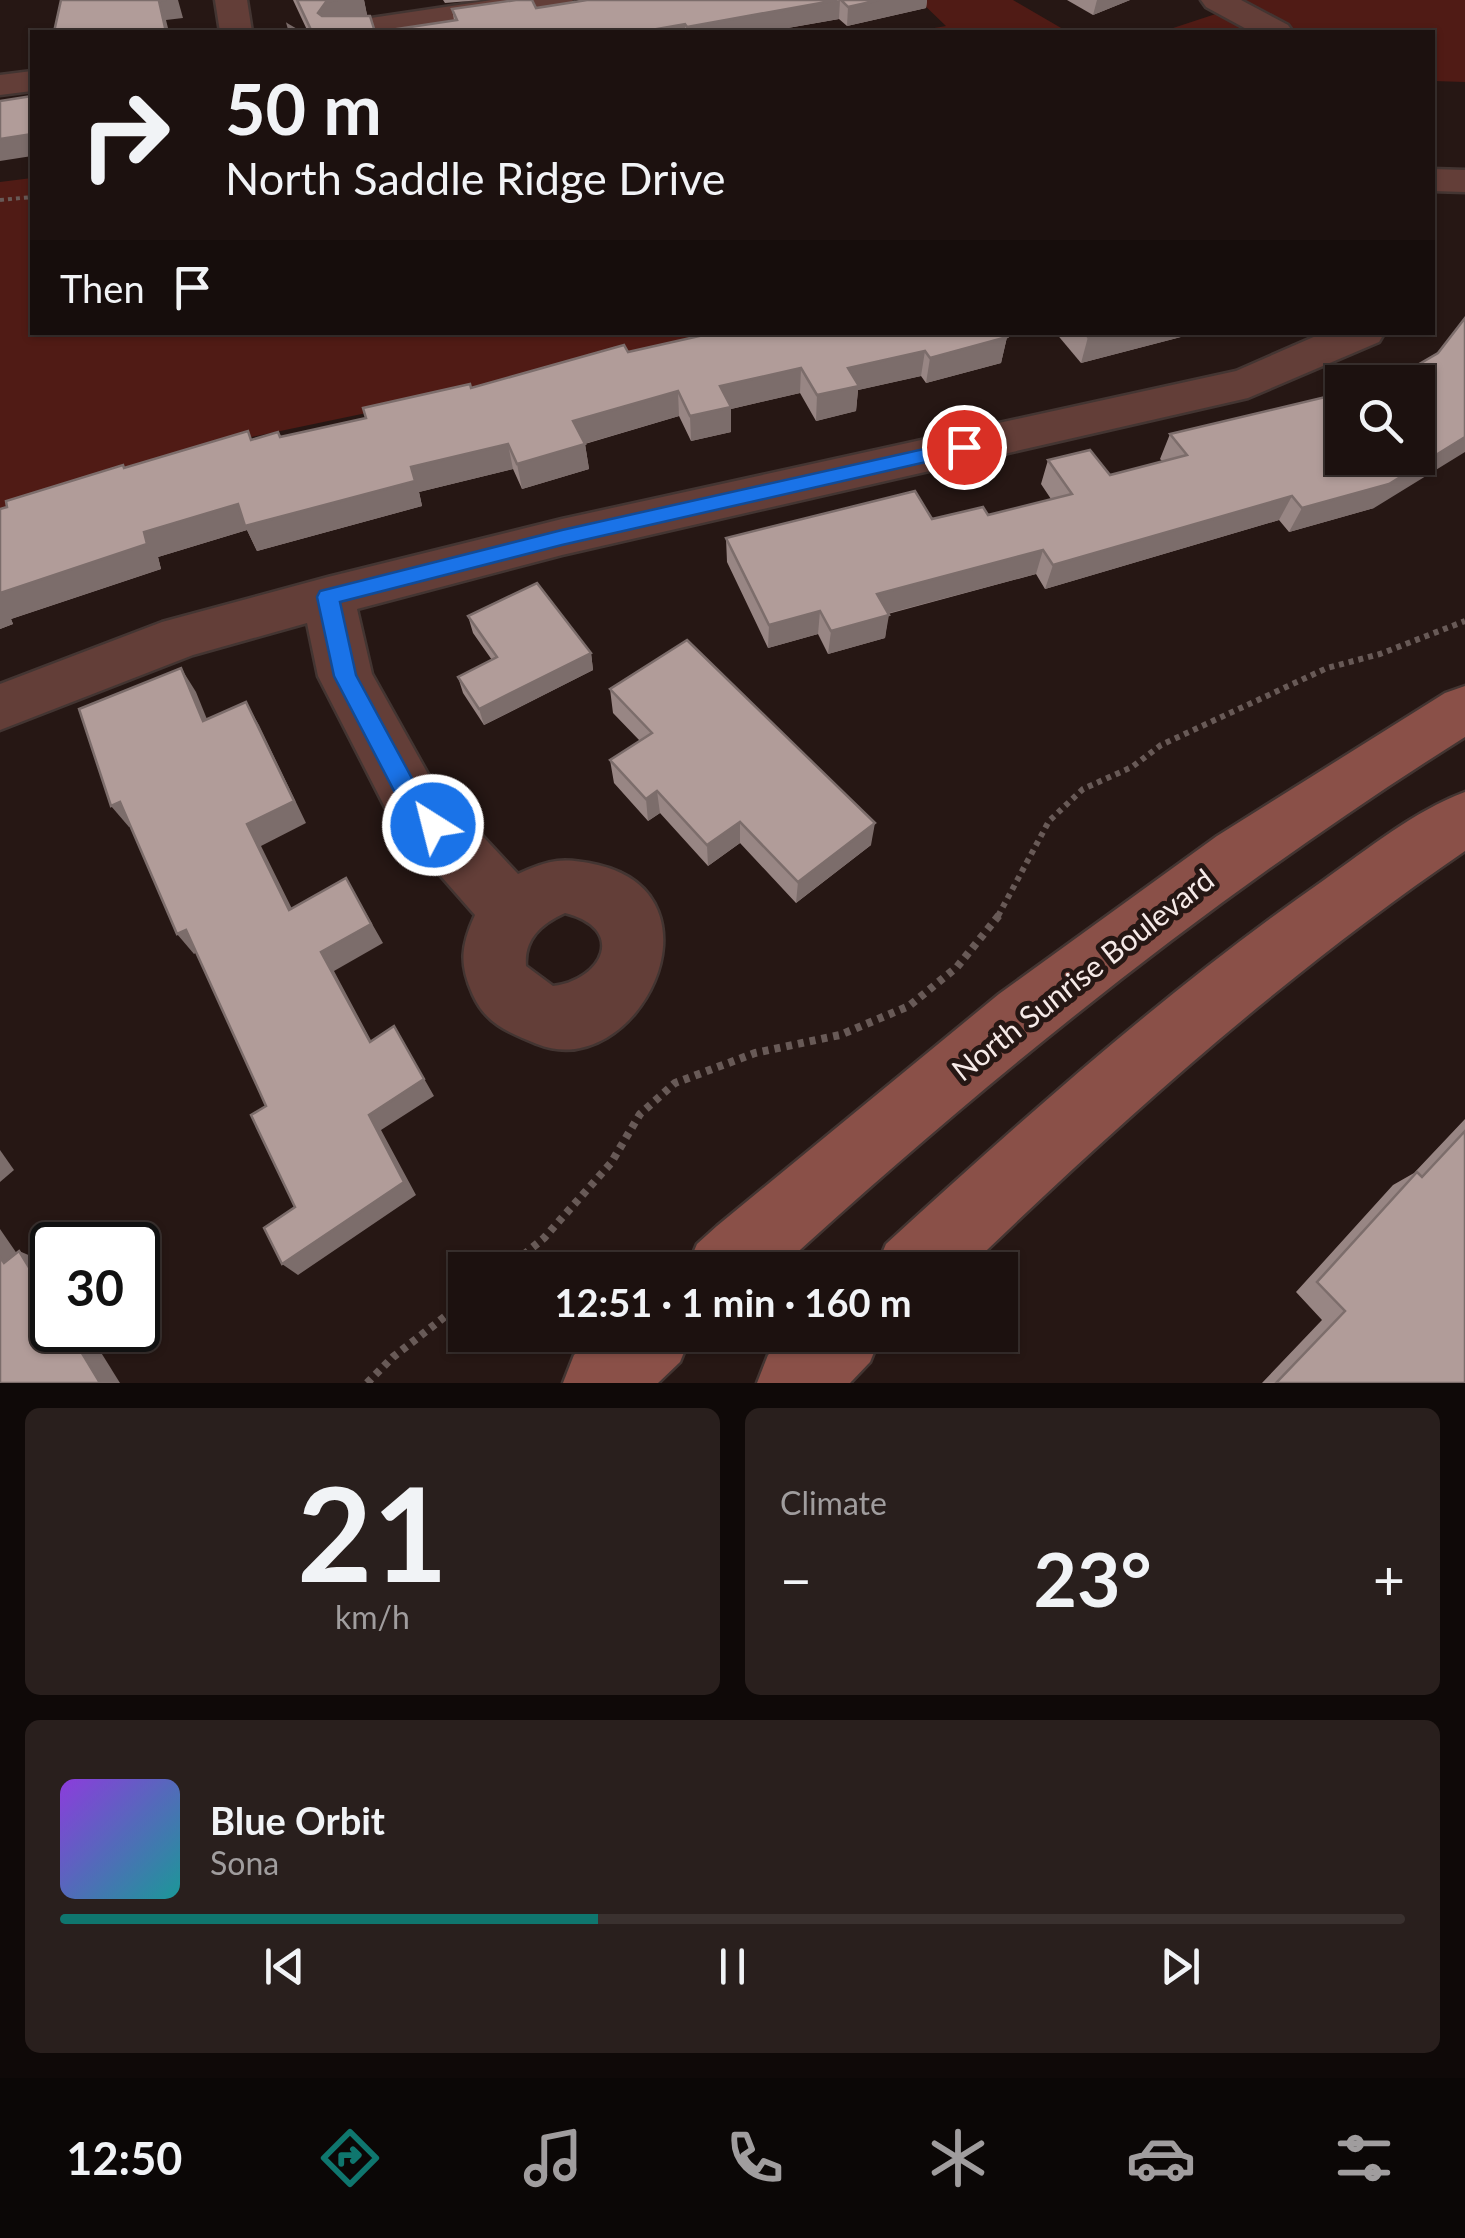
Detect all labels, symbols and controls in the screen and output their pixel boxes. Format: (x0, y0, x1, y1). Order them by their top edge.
text: 50 m (225, 66, 382, 150)
icon: right (60, 70, 190, 200)
text: North Saddle Ridge Drive (225, 151, 726, 205)
icon: arrive (165, 260, 220, 315)
text: Then (60, 265, 145, 311)
map controls (1325, 365, 1435, 475)
button: search (1325, 365, 1435, 475)
pin (922, 405, 1007, 490)
icon: arrive (937, 420, 992, 475)
position arrow (381, 773, 485, 877)
street label: North Sunrise Boulevard (944, 861, 1220, 1087)
speed limit sign: 30 (30, 1222, 160, 1352)
text: 12:51 · 1 min · 160 m (554, 1279, 912, 1325)
text: 21 (297, 1454, 448, 1610)
text: Climate (780, 1483, 887, 1522)
text: 23° (1033, 1533, 1152, 1623)
text: − (780, 1546, 812, 1612)
text: + (1373, 1546, 1405, 1612)
text: km/h (335, 1597, 410, 1636)
text: Blue Orbit (210, 1797, 385, 1843)
text: Sona (210, 1843, 279, 1882)
icon: previous (257, 1939, 312, 1994)
icon: pause (705, 1939, 760, 1994)
icon: next (1153, 1939, 1208, 1994)
icon: directions (315, 2123, 385, 2193)
icon: music (518, 2123, 588, 2193)
icon: phone (720, 2123, 790, 2193)
icon: climate (923, 2123, 993, 2193)
icon: car (1126, 2123, 1196, 2193)
icon: filters (1329, 2123, 1399, 2193)
text: 12:50 (66, 2131, 182, 2185)

